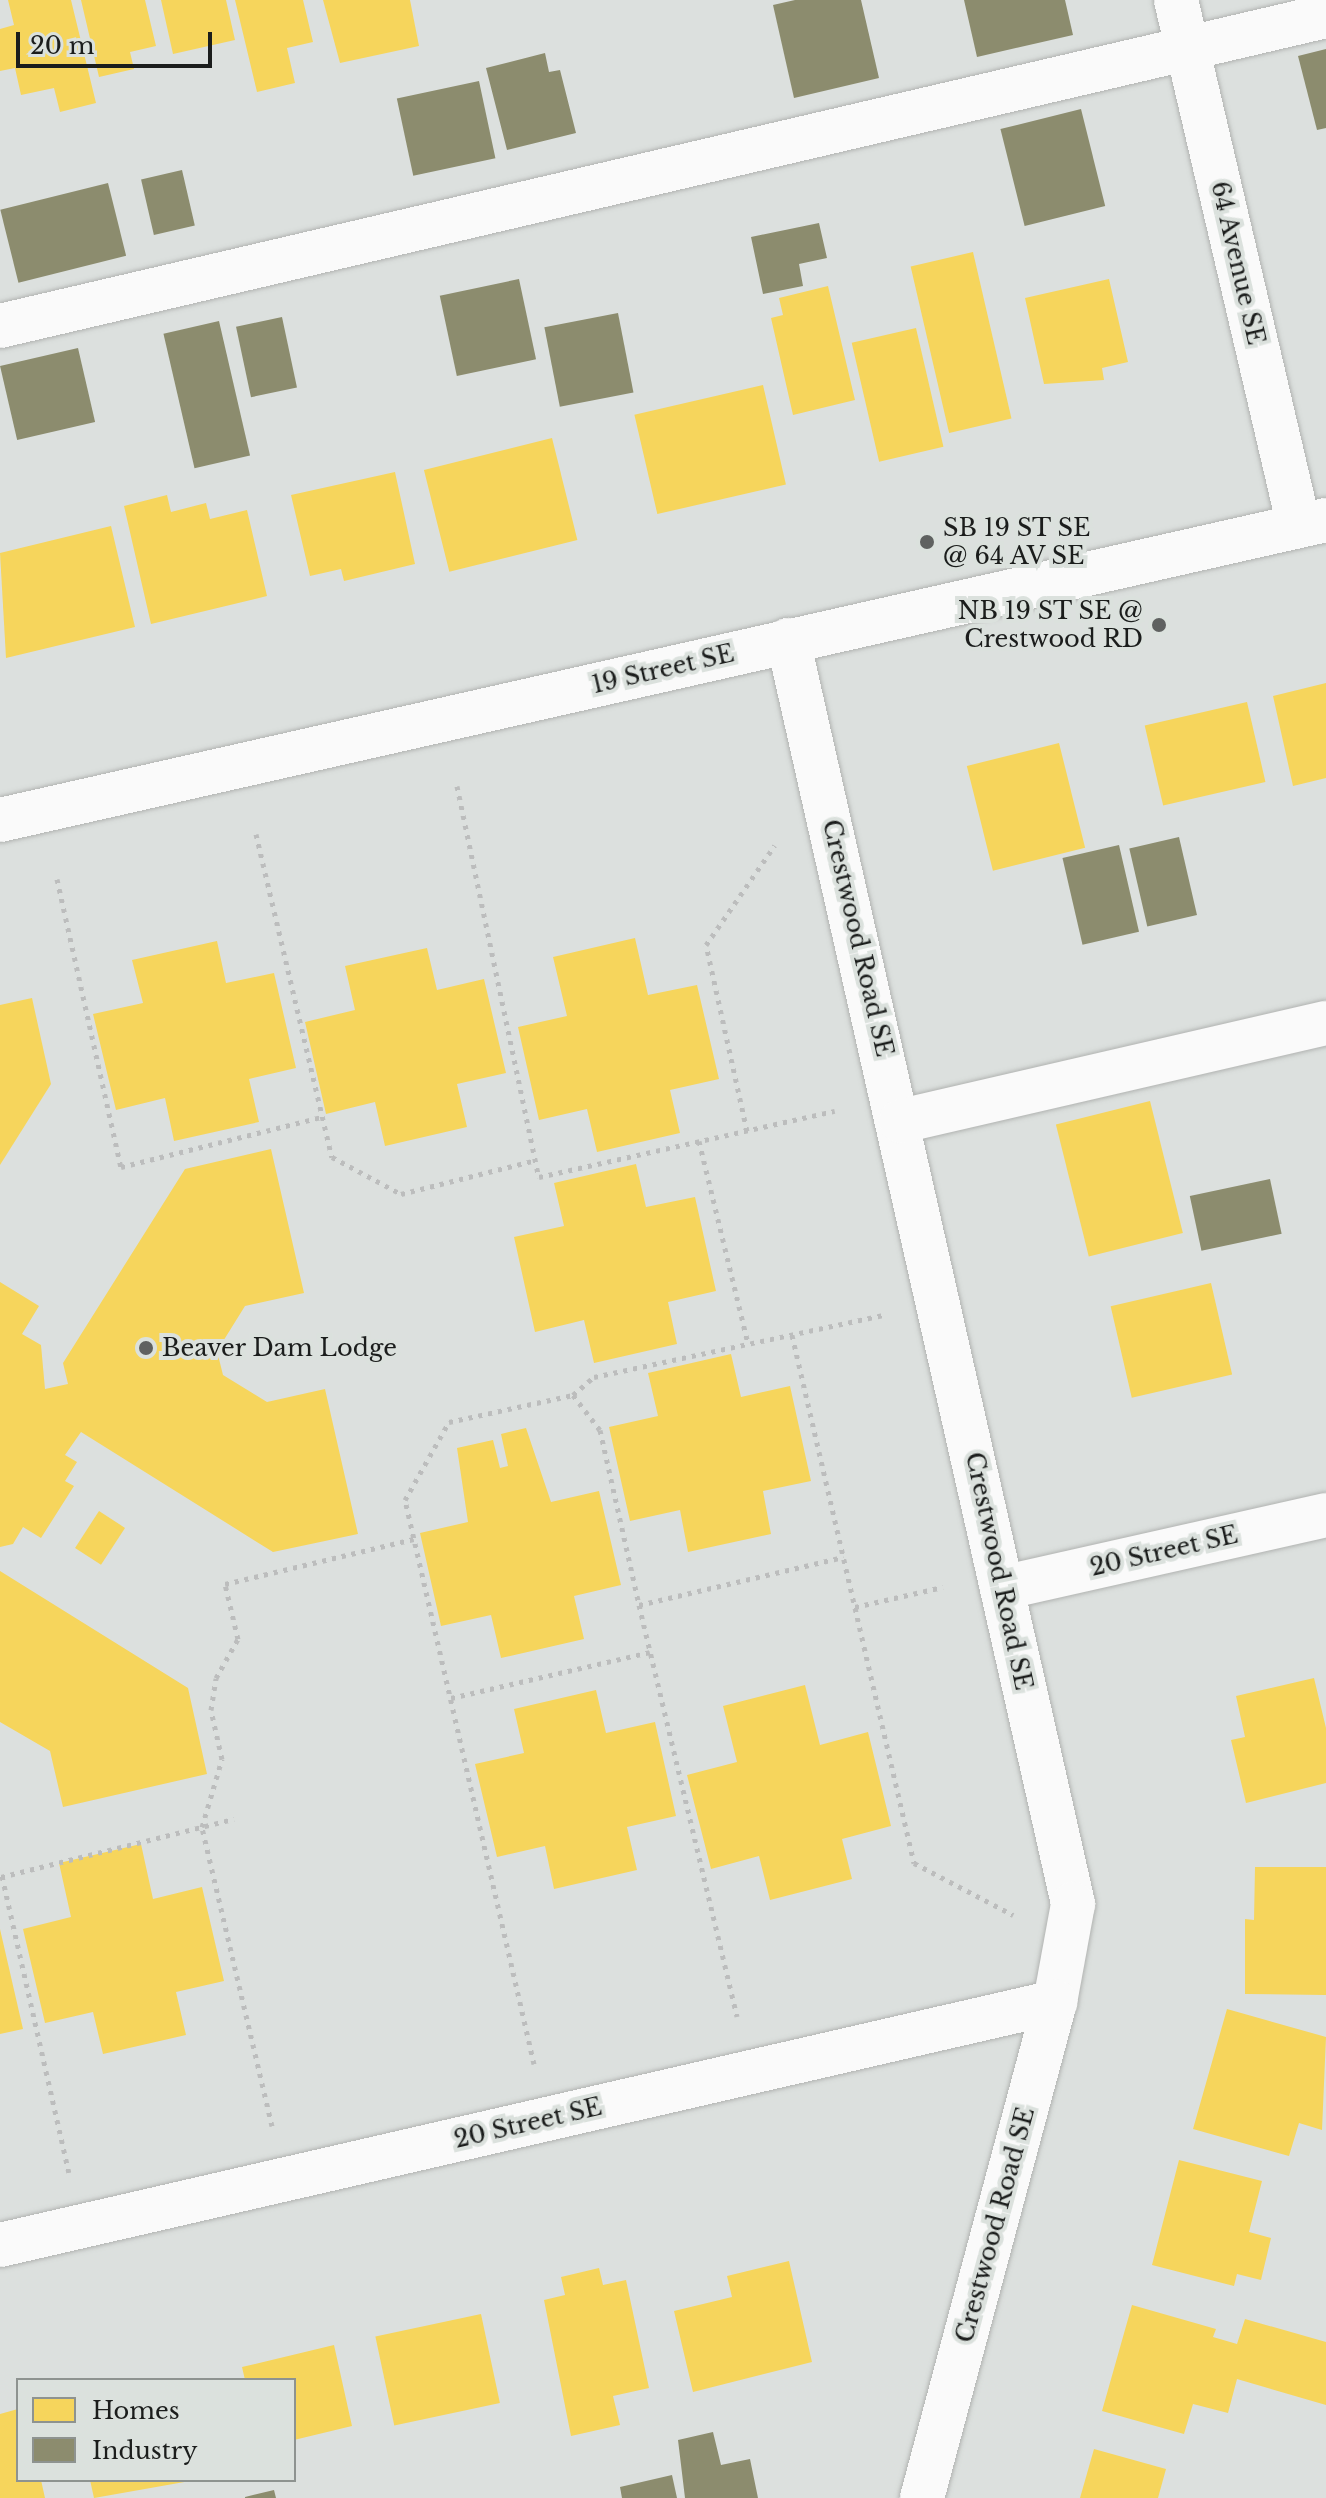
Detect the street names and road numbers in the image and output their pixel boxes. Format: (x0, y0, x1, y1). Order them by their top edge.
street label: 64 Avenue SE (1205, 178, 1271, 348)
street label: 19 Street SE (589, 639, 737, 699)
street label: Crestwood Road SE (817, 817, 899, 1059)
street label: Crestwood Road SE (960, 1449, 1038, 1693)
street label: 20 Street SE (1087, 1520, 1241, 1582)
street label: 20 Street SE (451, 2092, 605, 2154)
street label: Crestwood Road SE (950, 2104, 1040, 2346)

